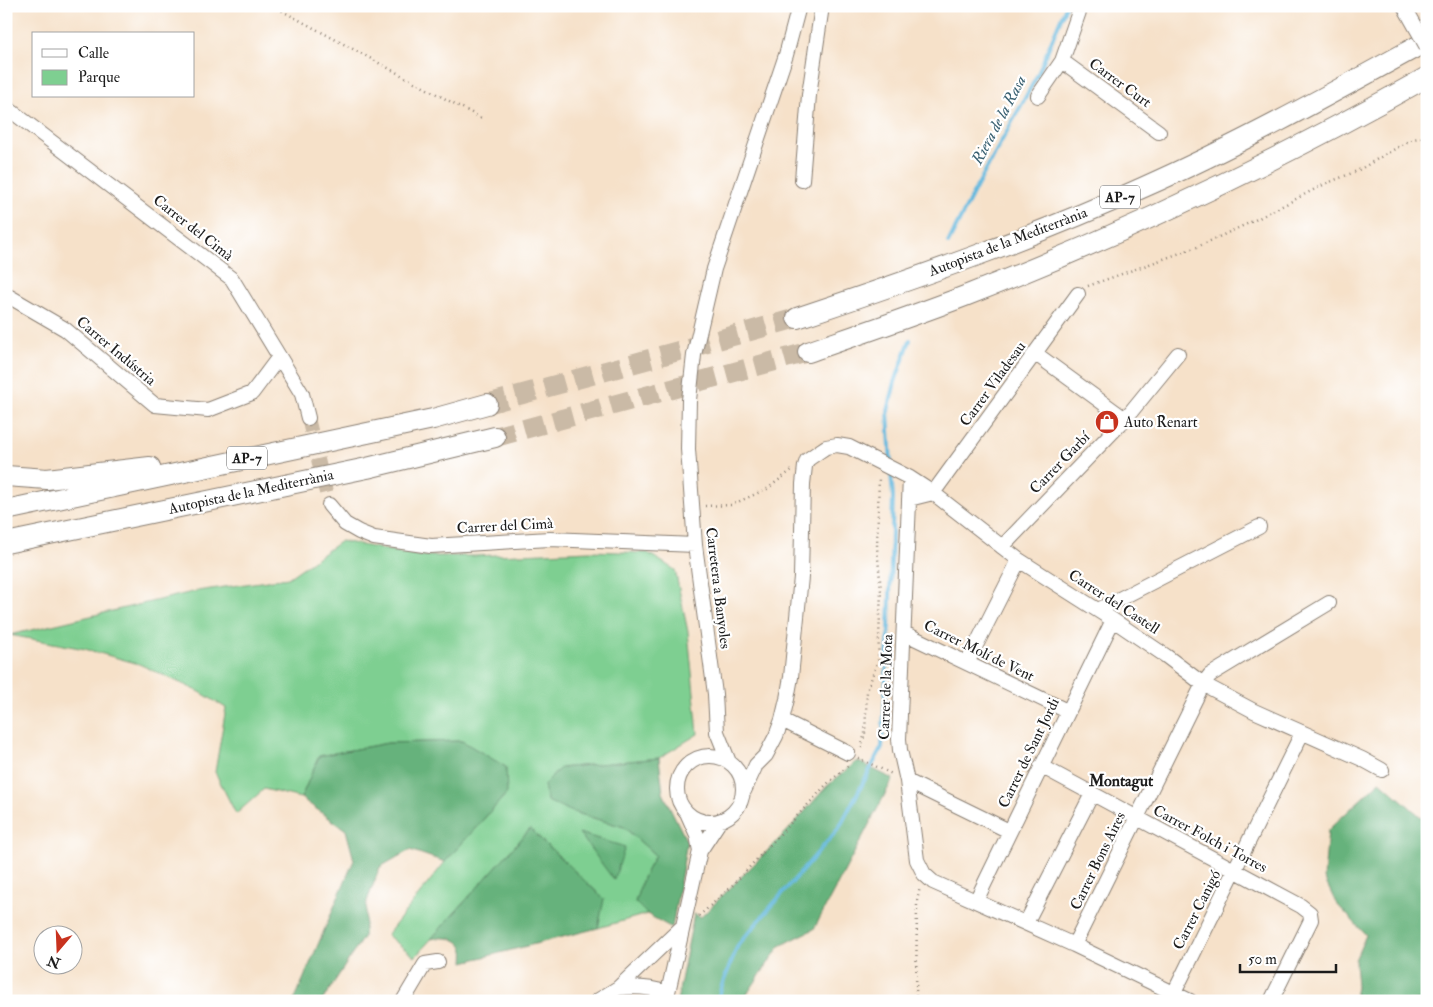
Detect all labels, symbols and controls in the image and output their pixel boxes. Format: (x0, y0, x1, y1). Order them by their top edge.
legend (32, 32, 195, 98)
text: Calle (78, 44, 109, 63)
street label: Carrer Curt (1085, 54, 1155, 112)
text: Parque (78, 68, 120, 87)
water label: Riera de la Rasa (967, 72, 1031, 169)
road number: AP-7 (1100, 186, 1140, 208)
street label: Carrer del Cimà (149, 191, 238, 266)
street label: Autopista de la Mediterrània (925, 203, 1091, 282)
street label: Carrer Indústria (72, 312, 160, 390)
street label: Carrer Viladesau (956, 338, 1030, 430)
shop icon: Auto Renart (1094, 409, 1120, 435)
place label: Auto Renart (1123, 413, 1198, 432)
street label: Carrer Garbí (1026, 427, 1095, 498)
road number: AP-7 (227, 446, 267, 469)
street label: Autopista de la Mediterrània (166, 465, 336, 520)
street label: Carrer del Cimà (456, 514, 555, 538)
street label: Carretera a Banyoles (701, 526, 735, 650)
street label: Carrer del Castell (1065, 565, 1163, 639)
street label: Carrer Molí de Vent (921, 616, 1037, 686)
street label: Carrer de la Mota (875, 633, 897, 740)
street label: Carrer de Sant Jordi (994, 695, 1065, 812)
district label: Montagut (1088, 771, 1154, 792)
street label: Carrer Folch i Torres (1150, 801, 1270, 877)
street label: Carrer Bons Aires (1066, 809, 1130, 913)
street label: Carrer Canigó (1169, 867, 1225, 953)
north arrow (32, 924, 82, 974)
scale bar (1240, 942, 1337, 974)
text: 50 m (1248, 950, 1277, 969)
text: N (45, 952, 64, 972)

